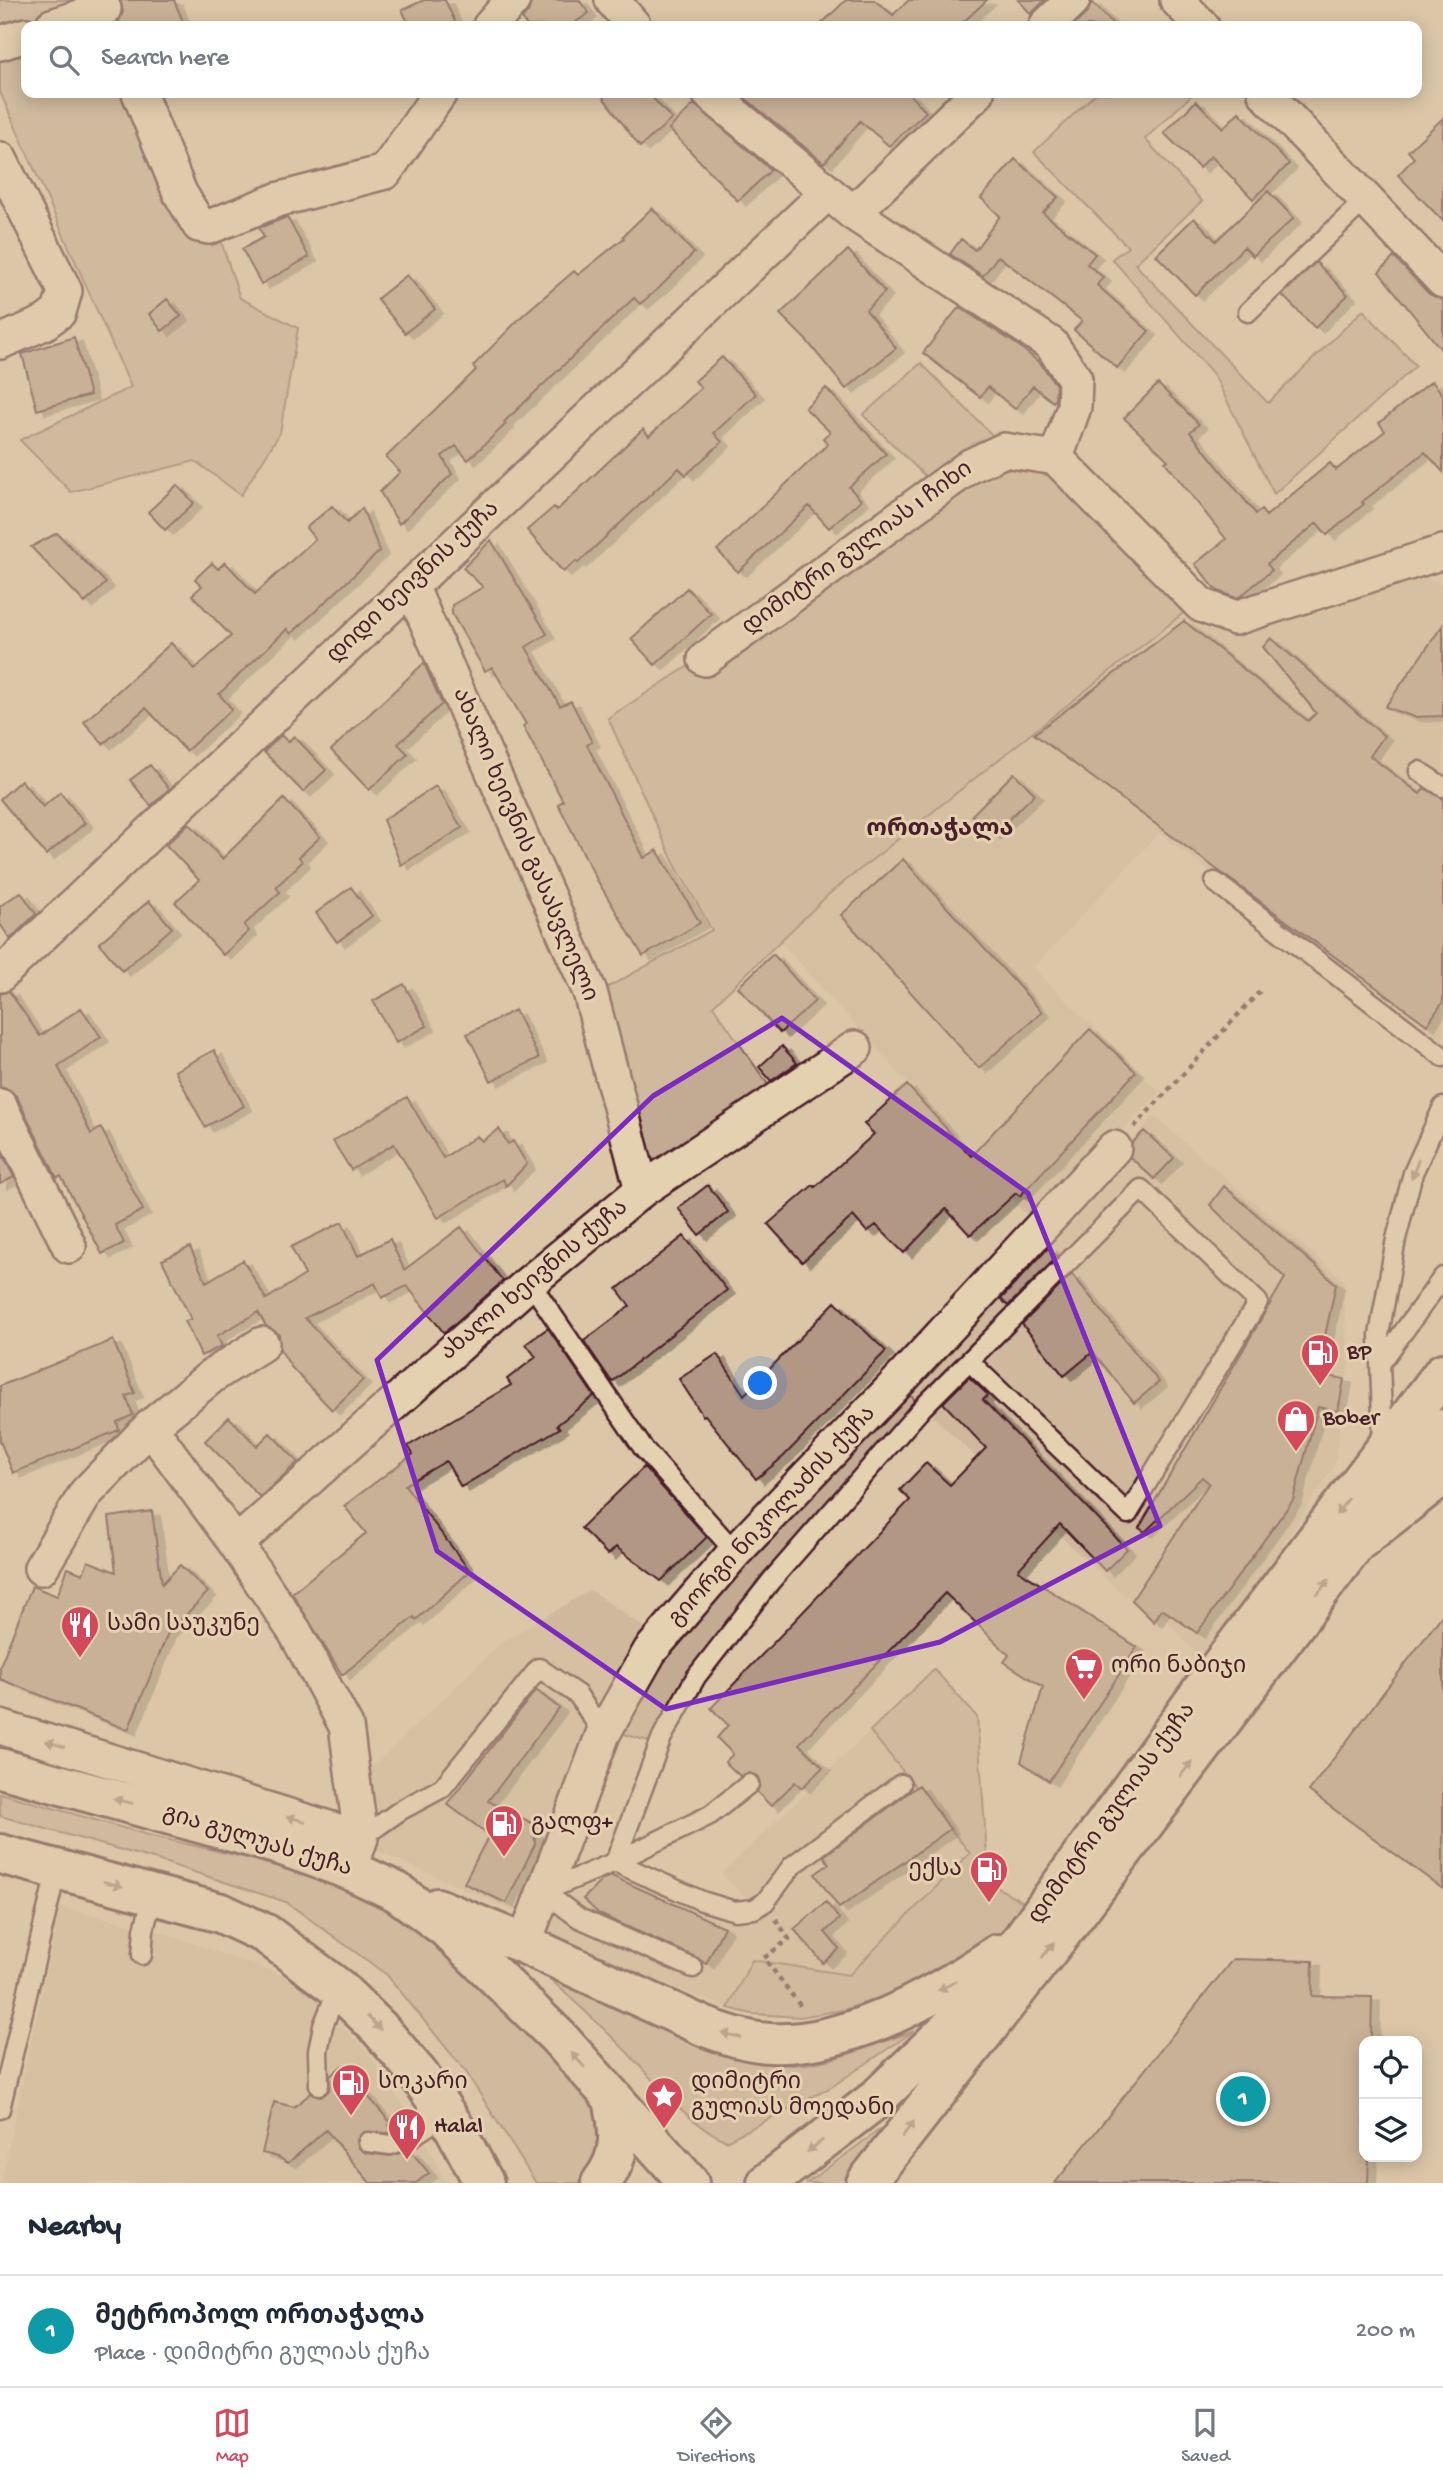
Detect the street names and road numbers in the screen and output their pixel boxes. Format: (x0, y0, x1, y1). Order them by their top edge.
street label: დიმიტრი გულიას I ჩიხი (737, 456, 978, 642)
street label: დიდი ხეივნის ქუჩა (322, 496, 506, 670)
street label: ახალი ხეივნის გასასვლელი (446, 684, 602, 1006)
street label: ახალი ხეივნის ქუჩა (436, 1195, 634, 1367)
street label: გიორგი ნიკოლაძის ქუჩა (663, 1400, 882, 1633)
street label: დიმიტრი გულიას ქუჩა (1023, 1698, 1202, 1930)
street label: გია გულუას ქუჩა (159, 1800, 355, 1884)

